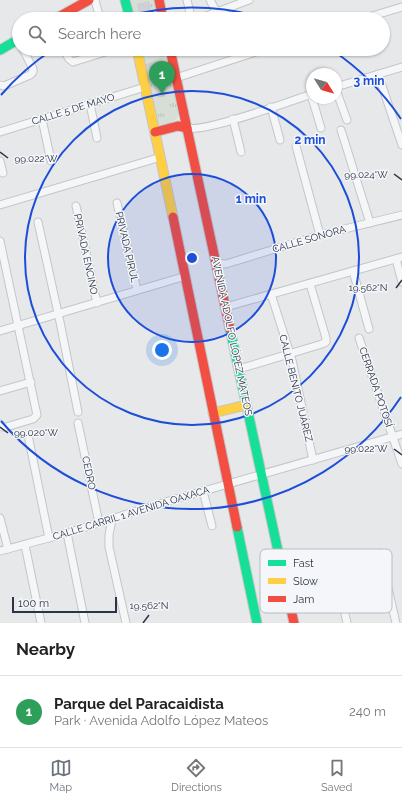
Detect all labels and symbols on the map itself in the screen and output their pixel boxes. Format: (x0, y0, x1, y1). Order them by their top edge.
pin: 1 (149, 61, 175, 94)
north arrow (306, 68, 342, 104)
text: 3 min (353, 74, 385, 88)
street label: CALLE 5 DE MAYO (30, 91, 116, 127)
text: 2 min (294, 133, 326, 147)
text: 99.022°W (14, 153, 58, 164)
text: 99.024°W (344, 169, 388, 180)
text: 1 min (236, 192, 266, 206)
street label: PRIVADA PIRUL (113, 210, 141, 284)
street label: PRIVADA ENCINO (72, 213, 100, 296)
street label: CALLE SONORA (271, 223, 347, 255)
centre of rings (185, 251, 199, 265)
street label: AVENIDA ADOLFO LÓPEZ MATEOS (210, 255, 254, 417)
text: 19.562°N (349, 282, 387, 293)
street label: CALLE BENITO JUÁREZ (277, 333, 315, 443)
your location (152, 340, 172, 360)
street label: CERRADA POTOSÍ (357, 345, 395, 429)
text: 99.020°W (14, 427, 59, 438)
text: 99.022°W (344, 443, 388, 454)
street label: CEDRO (80, 455, 98, 491)
street label: CALLE CARRIL 1 AVENIDA OAXACA (51, 484, 211, 542)
legend (260, 549, 392, 613)
text: Fast (293, 557, 314, 570)
text: Slow (293, 575, 318, 588)
text: Jam (293, 593, 314, 606)
scale bar (12, 595, 117, 614)
text: 19.562°N (130, 600, 168, 611)

